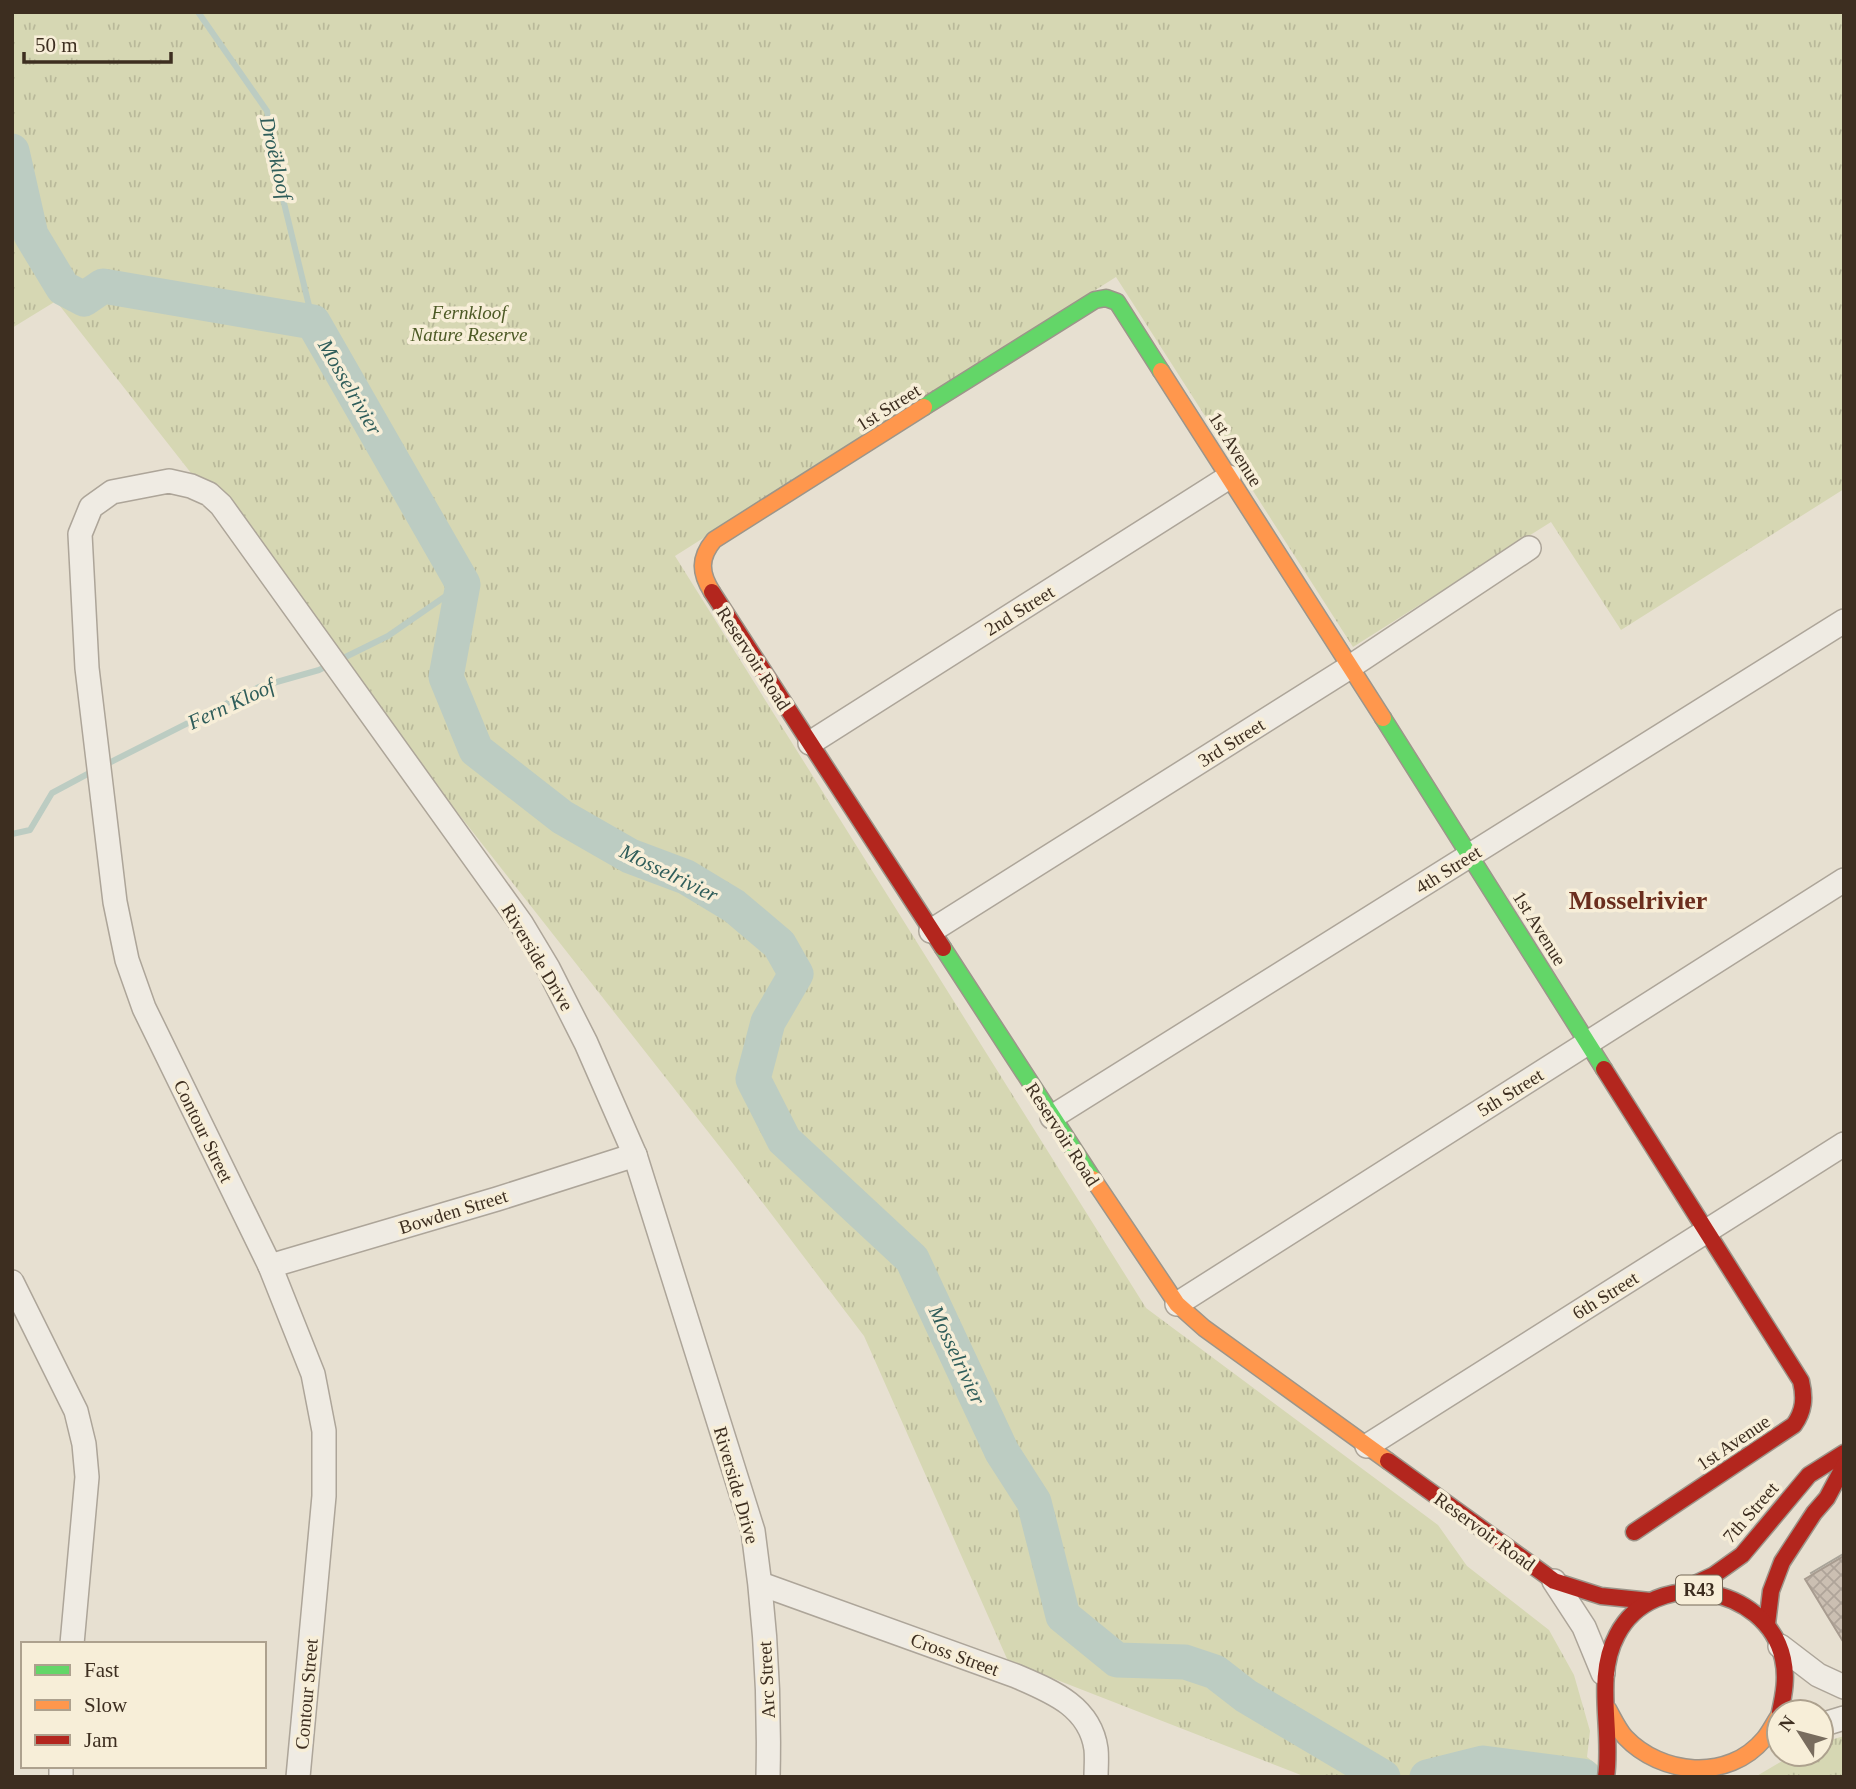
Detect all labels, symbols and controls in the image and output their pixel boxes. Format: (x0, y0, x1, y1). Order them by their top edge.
scale bar (24, 21, 172, 65)
text: 50 m (35, 33, 78, 57)
water label: Droëkloof (255, 113, 298, 205)
park label: Fernkloof Nature Reserve (410, 302, 527, 345)
water label: Mosselrivier (313, 334, 387, 440)
street label: 1st Street (852, 379, 925, 435)
street label: 1st Avenue (1205, 408, 1267, 490)
street label: 2nd Street (981, 581, 1058, 640)
street label: Reservoir Road (712, 603, 795, 714)
water label: Fern Kloof (183, 672, 281, 735)
street label: 3rd Street (1194, 713, 1269, 771)
water label: Mosselrivier (615, 839, 723, 907)
street label: 4th Street (1412, 841, 1486, 898)
district label: Mosselrivier (1569, 886, 1707, 915)
street label: 1st Avenue (1509, 887, 1571, 969)
street label: Riverside Drive (497, 900, 578, 1014)
street label: 5th Street (1474, 1064, 1548, 1121)
street label: Contour Street (170, 1077, 238, 1187)
street label: Reservoir Road (1021, 1079, 1104, 1190)
street label: Bowden Street (396, 1185, 511, 1238)
street label: 6th Street (1569, 1267, 1643, 1324)
water label: Mosselrivier (923, 1301, 991, 1409)
street label: 1st Avenue (1693, 1410, 1774, 1474)
street label: Riverside Drive (710, 1424, 763, 1546)
street label: 7th Street (1718, 1477, 1783, 1547)
street label: Reservoir Road (1431, 1488, 1539, 1575)
road number: R43 (1676, 1576, 1722, 1604)
street label: Cross Street (908, 1629, 1002, 1680)
street label: Contour Street (291, 1637, 322, 1750)
street label: Arc Street (754, 1640, 779, 1719)
legend (21, 1642, 266, 1768)
text: Fast (84, 1658, 119, 1682)
text: Slow (84, 1693, 128, 1717)
north arrow (1765, 1698, 1835, 1768)
text: N (1774, 1711, 1799, 1735)
text: Jam (84, 1728, 118, 1752)

